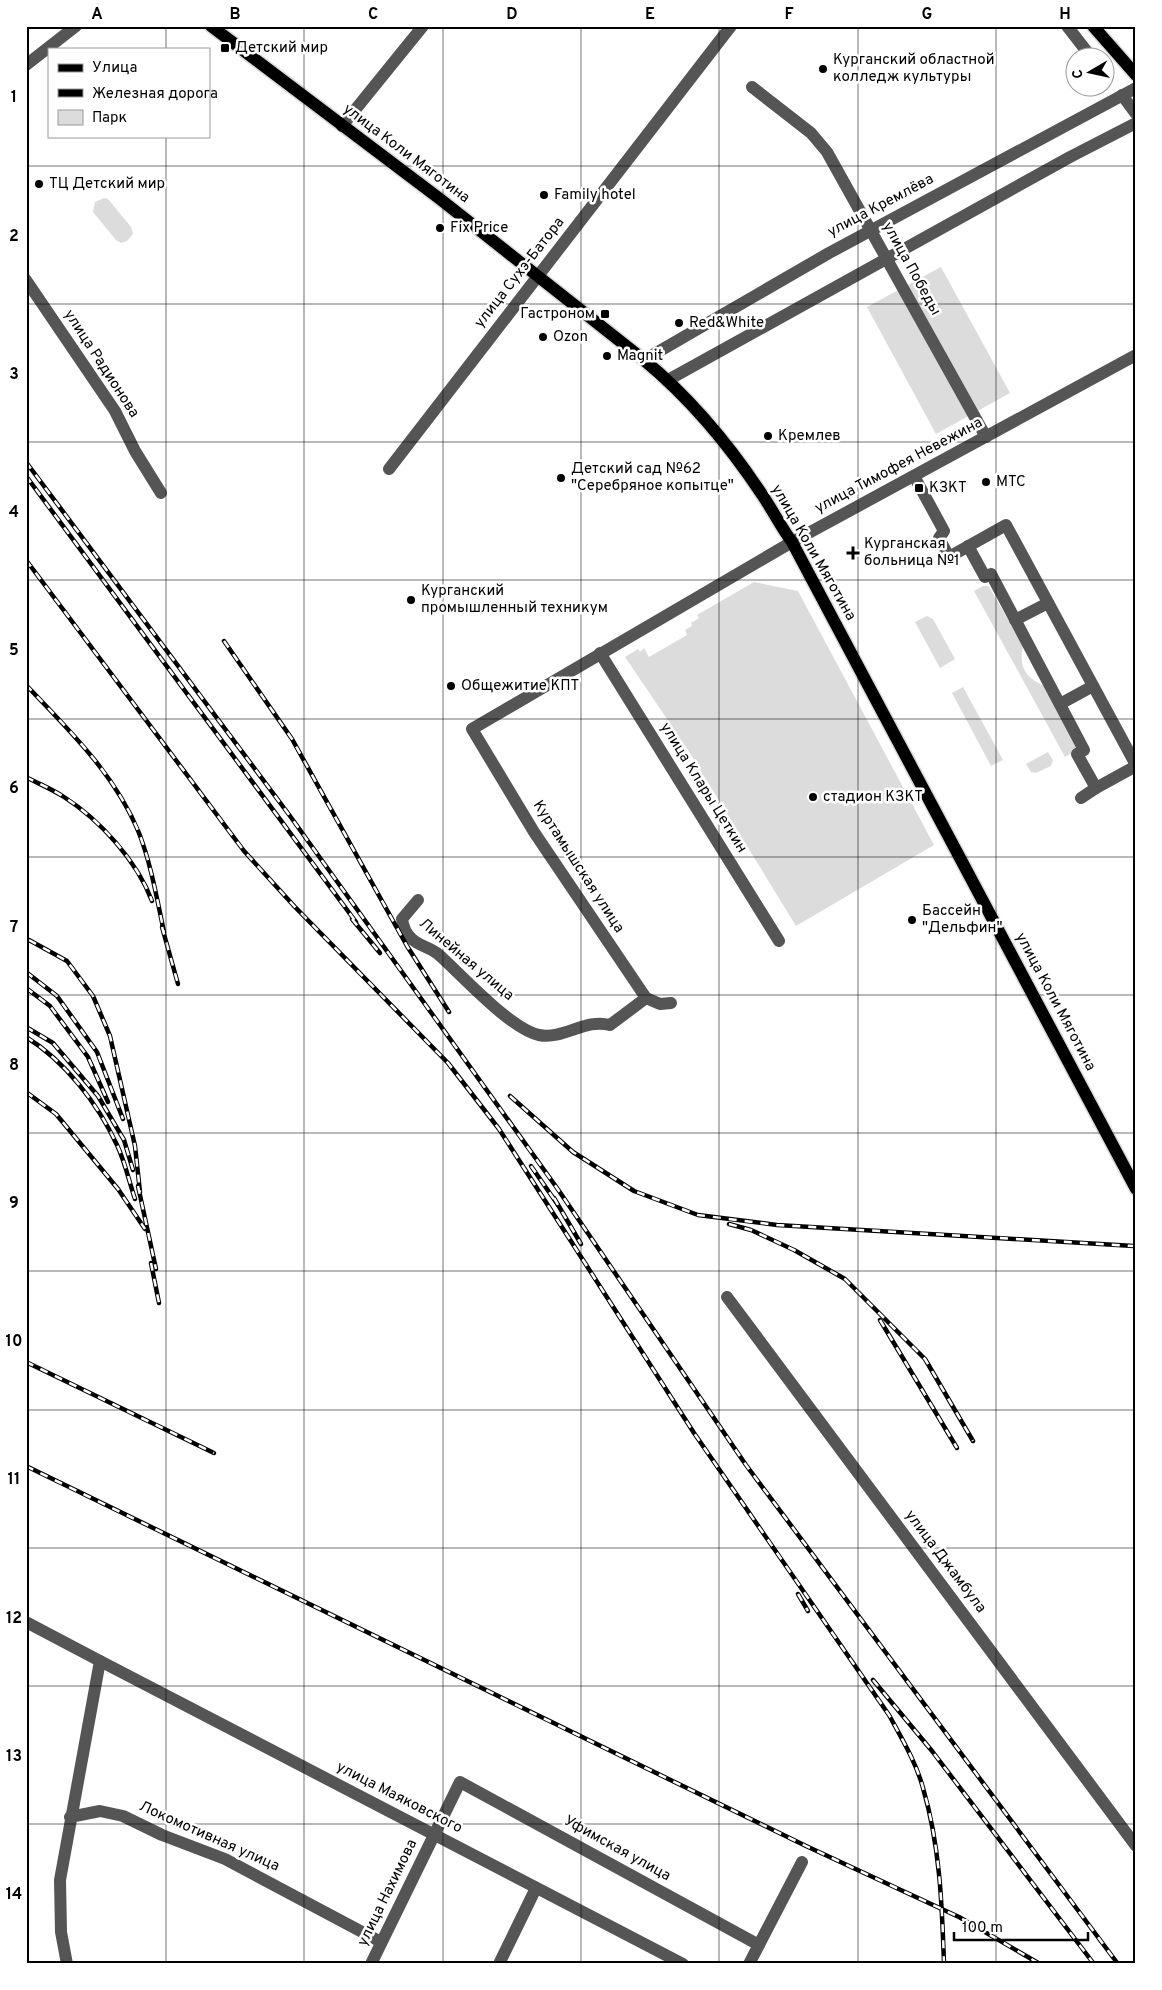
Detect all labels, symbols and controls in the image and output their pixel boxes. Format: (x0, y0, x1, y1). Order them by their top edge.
text: A (91, 5, 103, 25)
text: B (229, 5, 241, 25)
text: C (368, 5, 378, 25)
text: D (506, 5, 518, 25)
text: E (645, 5, 655, 25)
text: F (784, 5, 794, 25)
text: G (922, 5, 932, 25)
text: H (1059, 5, 1071, 25)
place label: Детский мир (235, 39, 328, 58)
marker: Детский мир (219, 42, 231, 54)
legend (48, 48, 210, 138)
north arrow (1064, 48, 1114, 98)
place label: Курганский областной колледж культуры (833, 51, 995, 87)
text: Улица (92, 59, 137, 78)
marker: Курганский областной колледж культуры (817, 63, 829, 75)
text: С (1070, 68, 1088, 80)
text: Железная дорога (92, 85, 218, 104)
text: 1 (11, 88, 17, 108)
street label: улица Коли Мяготина (339, 100, 473, 208)
text: Парк (92, 109, 127, 128)
street label: улица Кремлёва (825, 170, 937, 242)
place label: ТЦ Детский мир (49, 175, 165, 194)
marker: ТЦ Детский мир (33, 178, 45, 190)
place label: Family hotel (554, 186, 636, 205)
marker: Family hotel (538, 189, 550, 201)
street label: улица Сухэ-Батора (471, 214, 569, 332)
place label: Fix Price (450, 219, 508, 238)
street label: улица Победы (878, 219, 944, 319)
marker: Fix Price (434, 222, 446, 234)
text: 2 (9, 227, 19, 247)
place label: Гастроном (520, 305, 595, 324)
street label: улица Радионова (59, 306, 143, 422)
marker: Гастроном (599, 308, 611, 320)
place label: Red&White (689, 314, 764, 333)
marker: Red&White (673, 317, 685, 329)
place label: Ozon (553, 328, 588, 347)
marker: Ozon (537, 331, 549, 343)
place label: Magnit (617, 347, 663, 366)
marker: Magnit (601, 350, 613, 362)
text: 3 (9, 365, 19, 385)
street label: улица Тимофея Невежина (812, 414, 986, 518)
place label: Кремлев (778, 427, 841, 446)
marker: Кремлев (762, 430, 774, 442)
place label: Детский сад №62 "Серебряное копытце" (571, 460, 734, 496)
marker: Детский сад №62 "Серебряное копытце" (555, 472, 567, 484)
place label: МТС (996, 473, 1026, 492)
marker: МТС (980, 476, 992, 488)
place label: КЗКТ (929, 479, 967, 498)
street label: улица Коли Мяготина (766, 482, 860, 624)
marker: КЗКТ (913, 482, 925, 494)
text: 4 (9, 503, 19, 523)
place label: Курганская больница №1 (864, 535, 960, 571)
marker: Курганская больница №1 (846, 546, 860, 560)
place label: Курганский промышленный техникум (421, 582, 608, 618)
marker: Курганский промышленный техникум (405, 594, 417, 606)
text: 5 (9, 641, 19, 661)
place label: Общежитие КПТ (461, 677, 579, 696)
marker: Общежитие КПТ (445, 680, 457, 692)
street label: улица Клары Цеткин (655, 719, 751, 857)
text: 6 (9, 779, 19, 799)
place label: стадион КЗКТ (823, 788, 923, 807)
marker: стадион КЗКТ (807, 791, 819, 803)
street label: Куртамышская улица (528, 797, 628, 937)
place label: Бассейн "Дельфин" (922, 902, 1003, 938)
marker: Бассейн "Дельфин" (906, 914, 918, 926)
street label: Линейная улица (415, 915, 517, 1005)
text: 7 (10, 918, 18, 938)
street label: улица Коли Мяготина (1010, 930, 1100, 1074)
text: 8 (9, 1056, 19, 1076)
text: 9 (9, 1194, 19, 1214)
text: 10 (6, 1332, 22, 1352)
text: 11 (8, 1470, 20, 1490)
street label: улица Джамбула (900, 1507, 990, 1617)
text: 12 (6, 1609, 22, 1629)
text: 13 (6, 1747, 22, 1767)
street label: улица Маяковского (333, 1758, 465, 1838)
street label: Локомотивная улица (136, 1797, 282, 1877)
street label: Уфимская улица (560, 1812, 674, 1886)
street label: улица Нахимова (354, 1836, 422, 1950)
text: 14 (6, 1885, 22, 1905)
scale bar (954, 1910, 1088, 1942)
text: 100 m (962, 1919, 1003, 1938)

